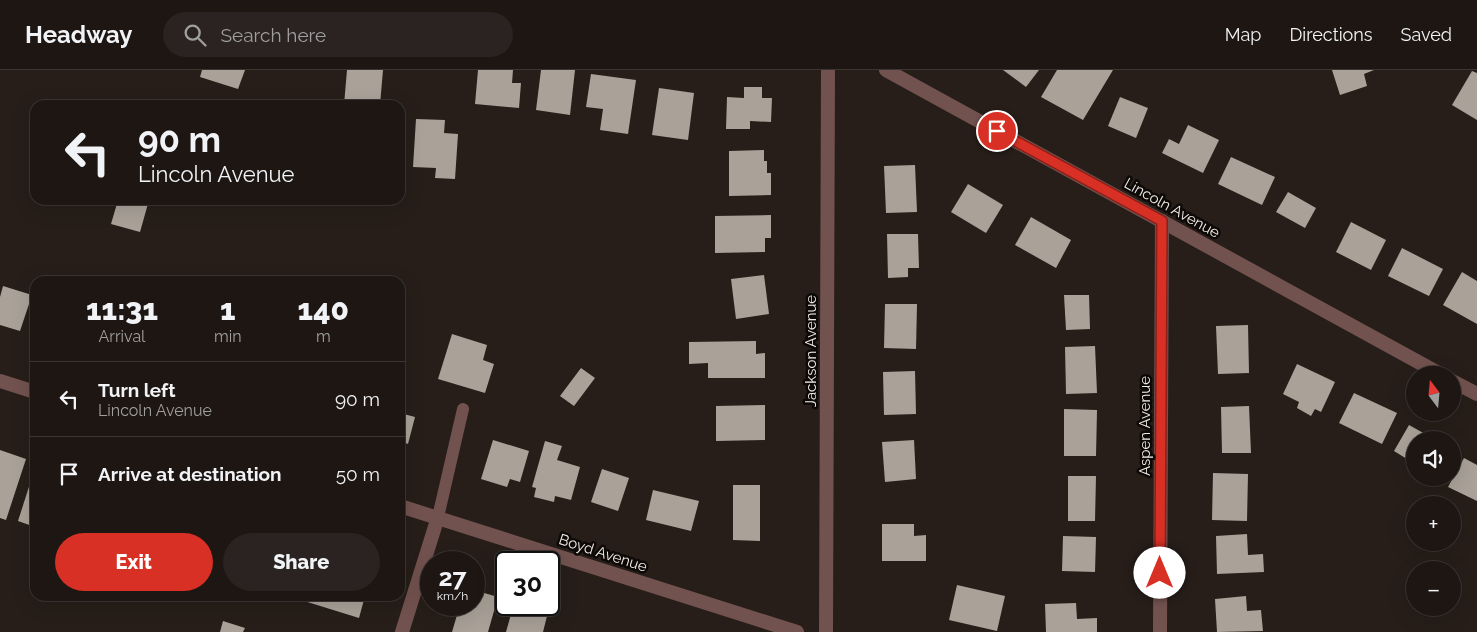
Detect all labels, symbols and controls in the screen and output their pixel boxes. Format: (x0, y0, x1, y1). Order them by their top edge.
search box (163, 12, 513, 57)
text: Headway (25, 20, 133, 49)
icon: search (181, 21, 209, 49)
text: Search here (221, 24, 326, 46)
text: Map (1225, 24, 1261, 45)
text: Directions (1289, 24, 1373, 45)
text: Saved (1401, 24, 1452, 45)
pin (976, 110, 1018, 152)
icon: arrive (983, 117, 1011, 145)
text: 90 m (138, 119, 221, 160)
icon: left (55, 120, 120, 185)
text: Lincoln Avenue (138, 161, 294, 187)
street label: Lincoln Avenue (1121, 174, 1223, 242)
text: 11:31 (86, 292, 158, 327)
text: 1 (220, 292, 236, 327)
text: 140 (298, 292, 349, 327)
street label: Jackson Avenue (802, 295, 820, 407)
text: Arrival (99, 327, 145, 346)
text: min (214, 327, 242, 346)
text: m (316, 327, 331, 346)
north arrow (1406, 366, 1461, 421)
map controls (1406, 366, 1461, 616)
street label: Aspen Avenue (1136, 376, 1154, 476)
text: Turn left (98, 379, 175, 401)
icon: left (55, 385, 83, 413)
text: 90 m (335, 388, 380, 410)
text: Lincoln Avenue (98, 401, 212, 420)
button: sound (1406, 431, 1461, 486)
icon: arrive (55, 460, 83, 488)
text: Arrive at destination (98, 463, 282, 485)
text: 50 m (336, 463, 380, 485)
button: + (1406, 496, 1461, 551)
street label: Boyd Avenue (557, 530, 650, 576)
button: Exit (55, 533, 213, 591)
button: Share (223, 533, 380, 591)
position arrow (1133, 546, 1185, 598)
speed limit sign: 30 (495, 551, 560, 616)
button: − (1406, 561, 1461, 616)
text: 27 (438, 562, 467, 592)
text: km/h (437, 589, 468, 603)

